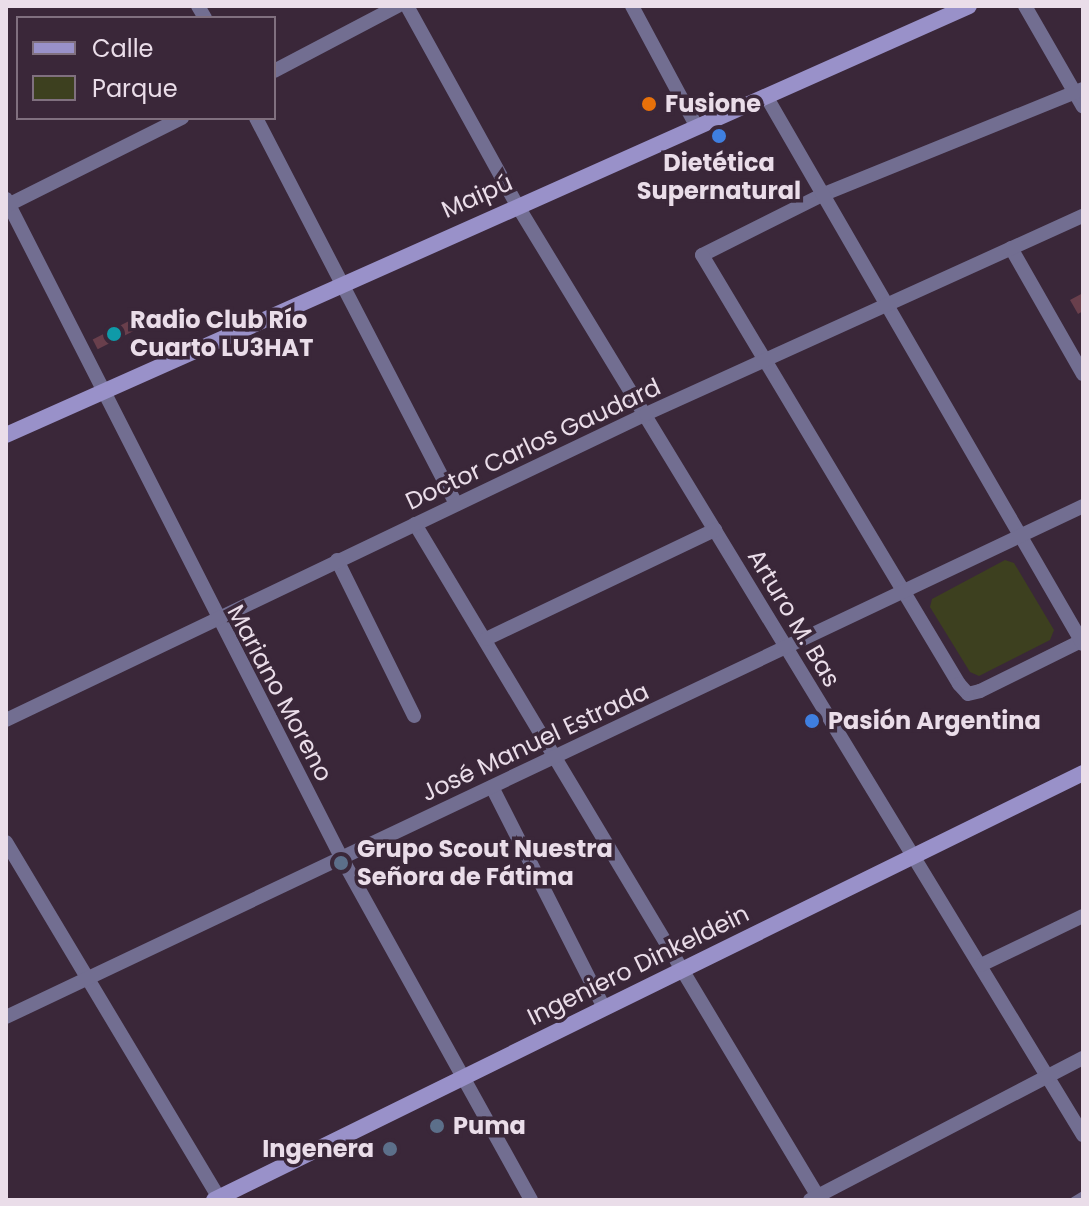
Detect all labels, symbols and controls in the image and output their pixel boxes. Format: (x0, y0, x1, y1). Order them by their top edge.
legend (16, 16, 276, 120)
text: Calle (92, 32, 153, 65)
text: Parque (92, 72, 178, 105)
place label: Fusione (665, 90, 761, 118)
marker: Fusione (640, 95, 658, 113)
marker: Dietética Supernatural (710, 127, 728, 145)
place label: Dietética Supernatural (637, 149, 801, 205)
street label: Maipú (437, 168, 517, 224)
place label: Radio Club Río Cuarto LU3HAT (130, 306, 313, 362)
marker: Radio Club Río Cuarto LU3HAT (105, 325, 123, 343)
street label: Doctor Carlos Gaudard (401, 372, 665, 516)
street label: Arturo M. Bas (742, 544, 846, 692)
street label: Mariano Moreno (221, 600, 339, 786)
street label: José Manuel Estrada (417, 677, 653, 807)
place label: Pasión Argentina (828, 707, 1041, 735)
marker: Pasión Argentina (803, 712, 821, 730)
place label: Grupo Scout Nuestra Señora de Fátima (357, 835, 613, 891)
marker: Grupo Scout Nuestra Señora de Fátima (332, 854, 350, 872)
street label: Ingeniero Dinkeldein (522, 899, 754, 1031)
place label: Puma (453, 1112, 526, 1140)
marker: Puma (428, 1117, 446, 1135)
place label: Ingenera (262, 1135, 374, 1163)
marker: Ingenera (381, 1140, 399, 1158)

